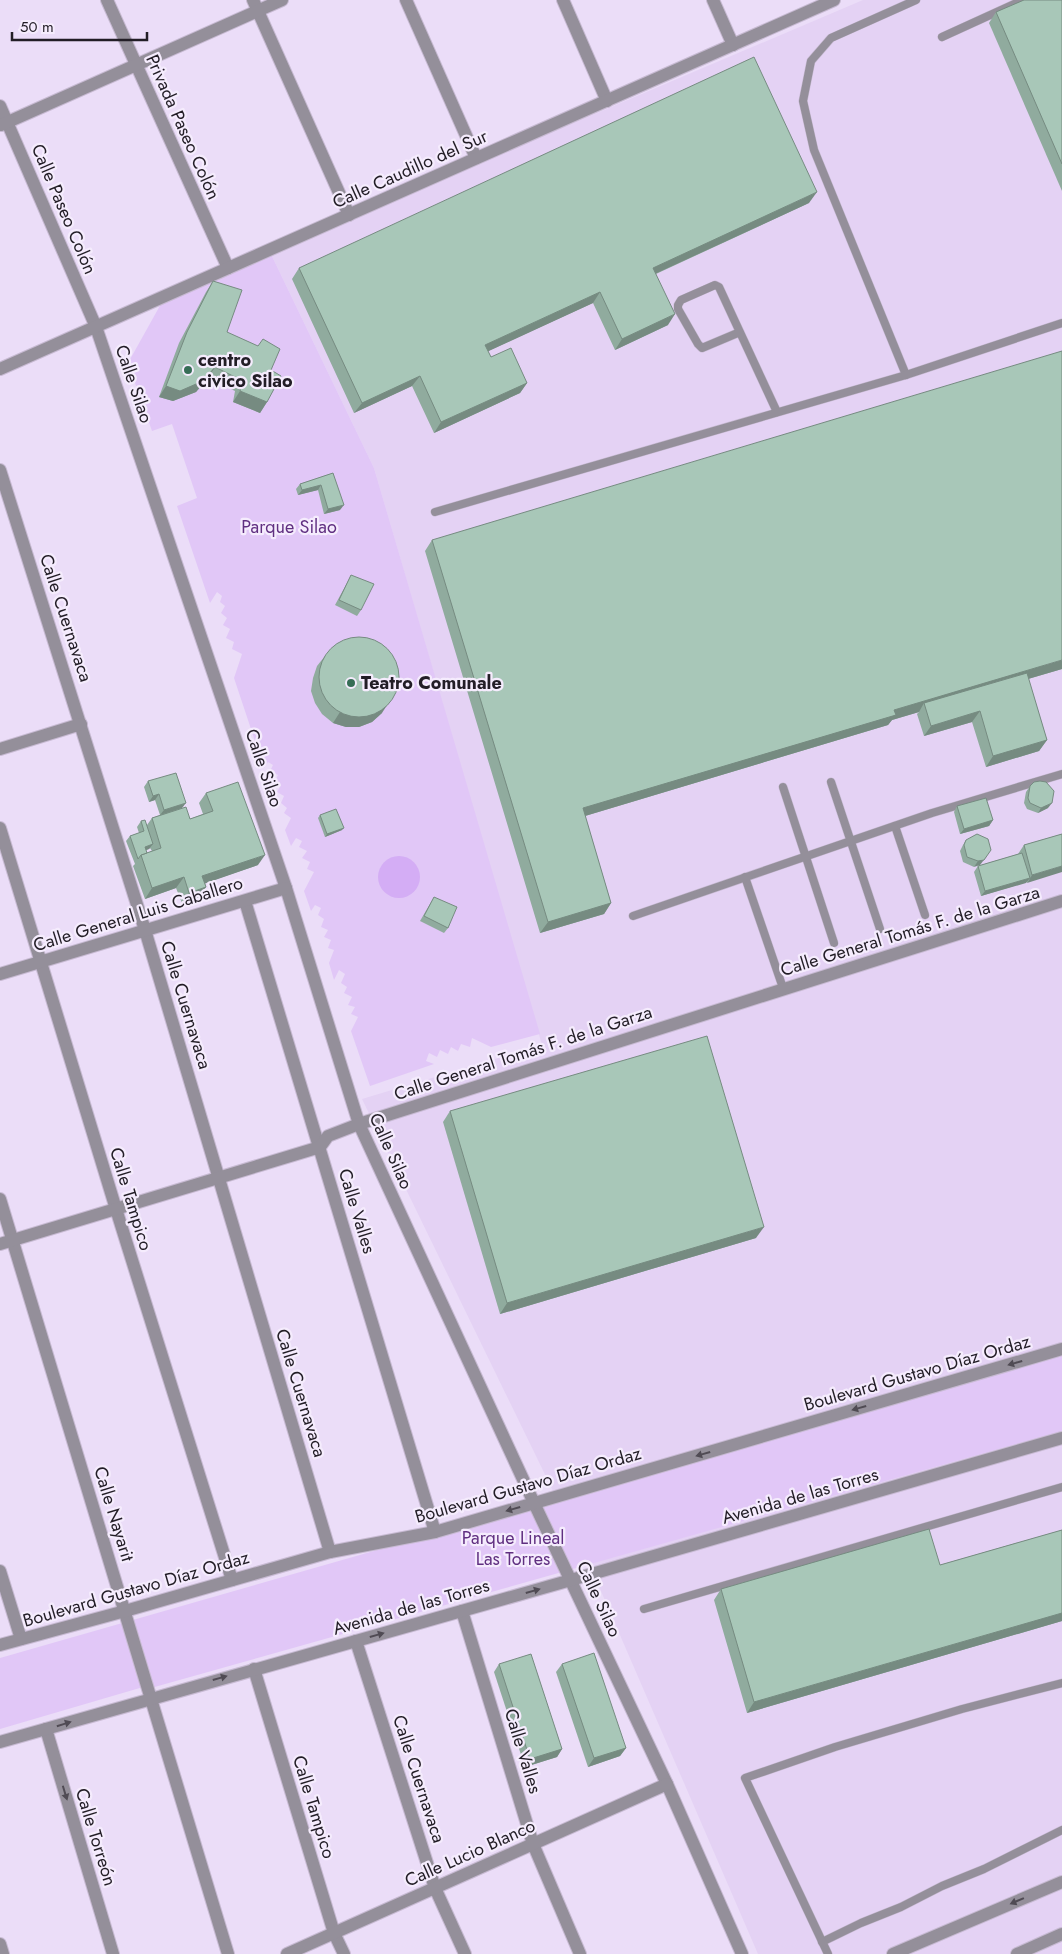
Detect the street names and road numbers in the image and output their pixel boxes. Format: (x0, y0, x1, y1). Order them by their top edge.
street label: Privada Paseo Colón (139, 50, 227, 204)
street label: Calle Caudillo del Sur (328, 123, 492, 215)
street label: Calle Paseo Colón (25, 140, 103, 278)
street label: Calle Silao (109, 341, 160, 427)
street label: Calle Cuernavaca (33, 551, 99, 685)
street label: Calle Silao (239, 725, 290, 811)
street label: Calle General Luis Caballero (30, 870, 246, 958)
street label: Calle General Tomás F. de la Garza (777, 879, 1043, 983)
street label: Calle Cuernavaca (154, 938, 218, 1072)
street label: Calle General Tomás F. de la Garza (391, 999, 655, 1107)
street label: Calle Silao (363, 1109, 419, 1193)
street label: Calle Tampico (103, 1144, 159, 1254)
street label: Calle Valles (332, 1165, 382, 1257)
street label: Calle Cuernavaca (269, 1326, 333, 1460)
street label: Boulevard Gustavo Díaz Ordaz (801, 1328, 1034, 1418)
street label: Boulevard Gustavo Díaz Ordaz (412, 1440, 645, 1530)
street label: Avenida de las Torres (719, 1461, 881, 1531)
street label: Calle Nayarit (87, 1463, 141, 1565)
street label: Boulevard Gustavo Díaz Ordaz (20, 1544, 253, 1634)
street label: Calle Silao (570, 1557, 628, 1641)
street label: Avenida de las Torres (330, 1572, 492, 1642)
street label: Calle Valles (498, 1705, 548, 1797)
street label: Calle Cuernavaca (386, 1712, 452, 1846)
street label: Calle Tampico (286, 1752, 342, 1862)
street label: Calle Torreón (69, 1785, 123, 1889)
street label: Calle Lucio Blanco (401, 1813, 540, 1893)

